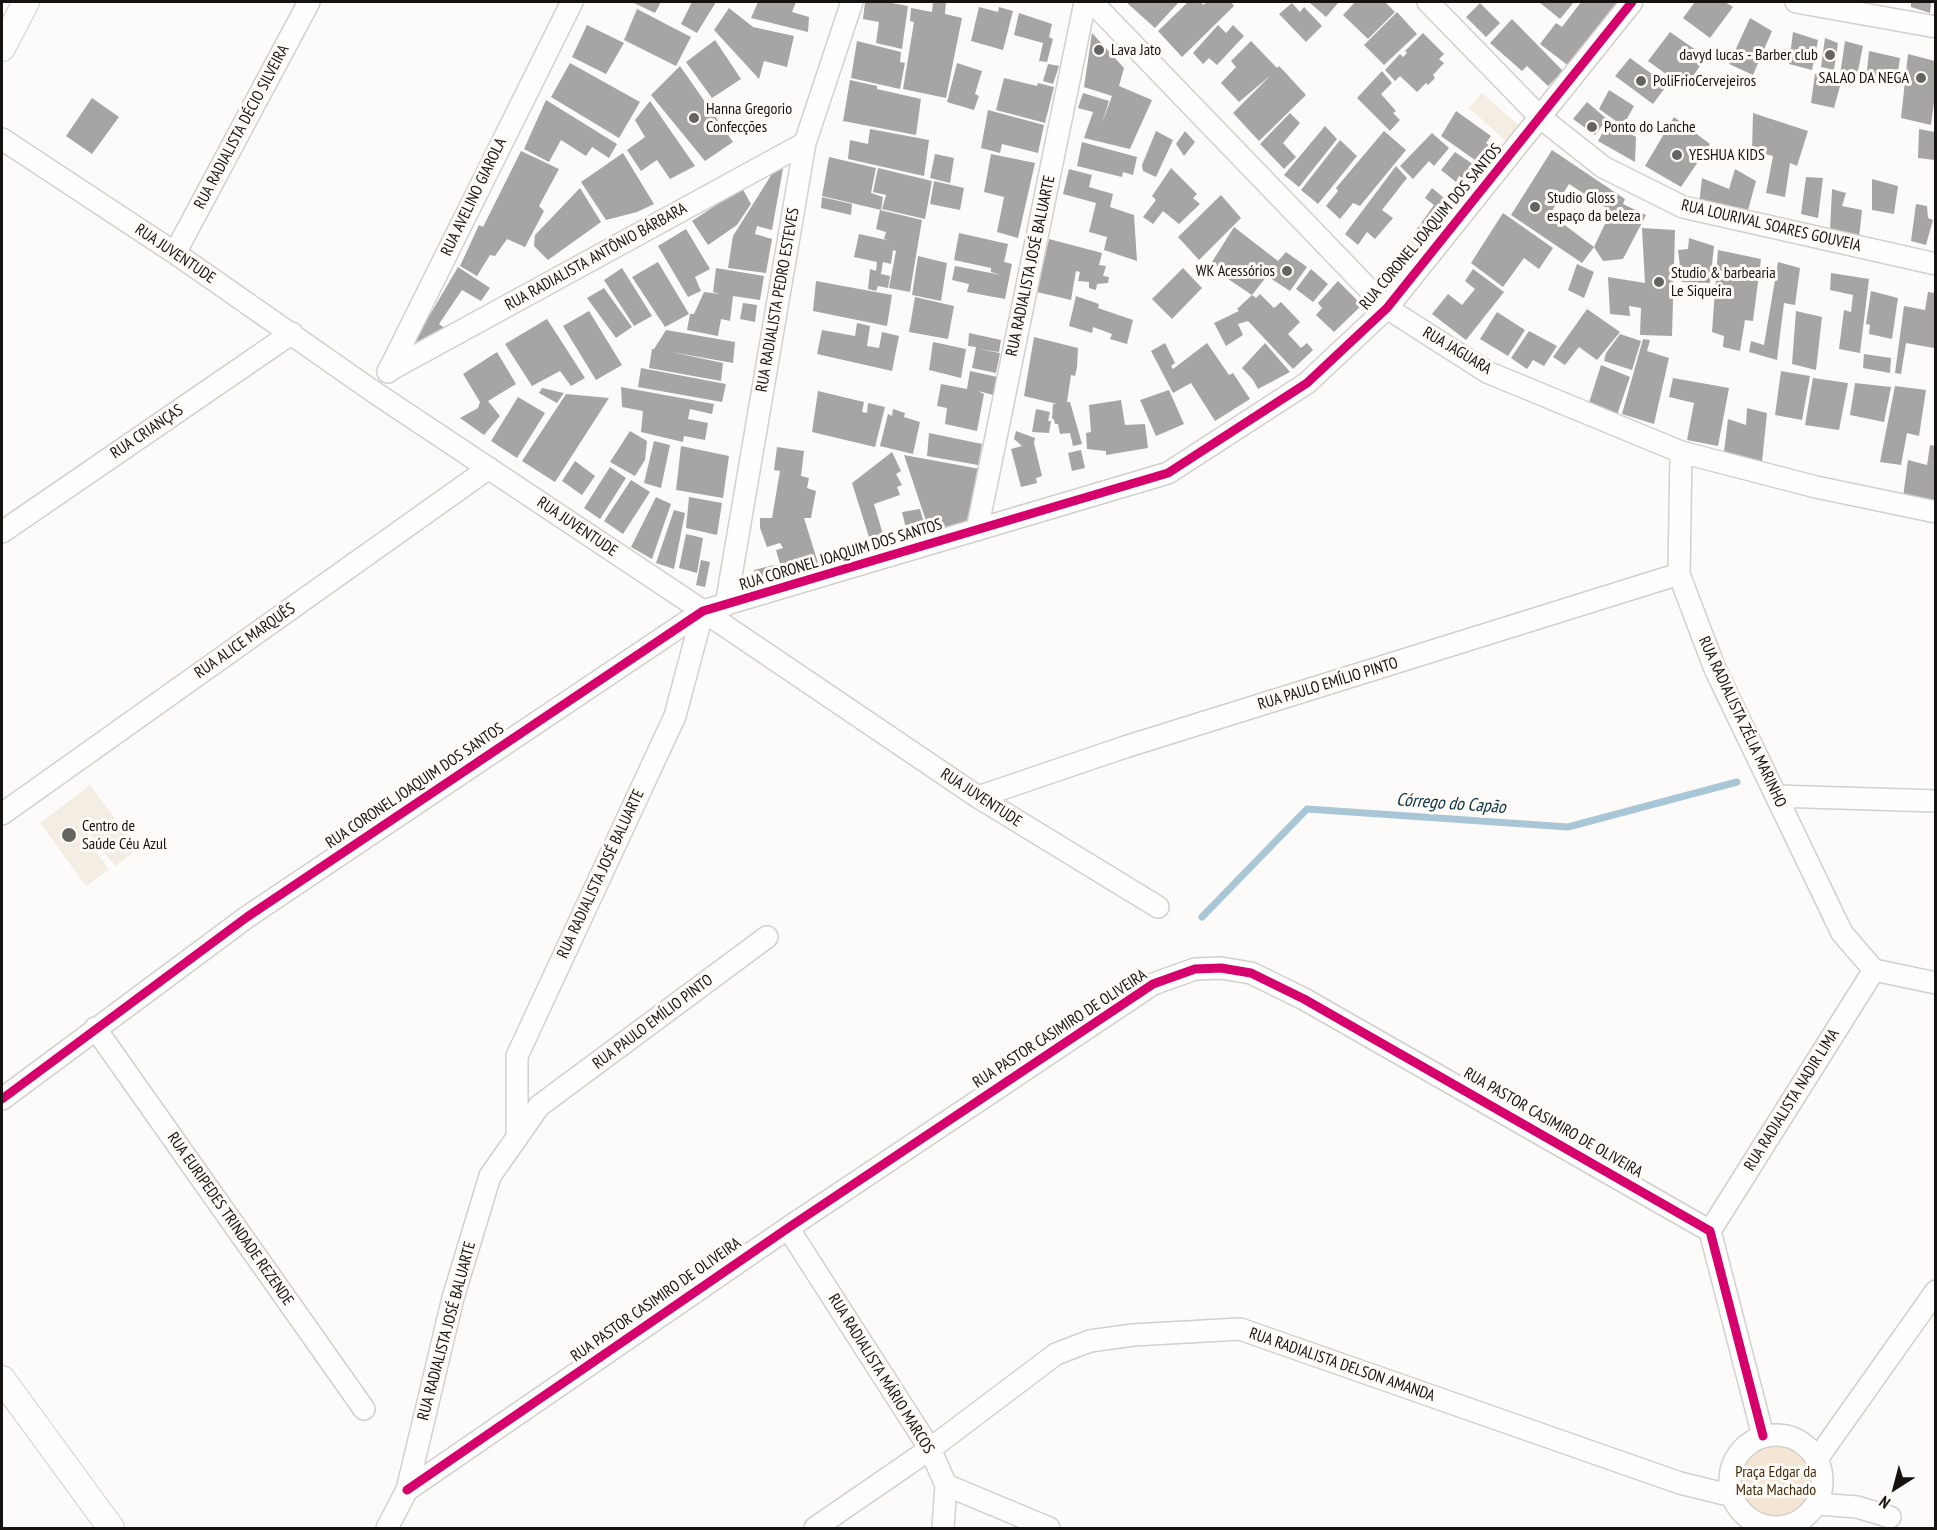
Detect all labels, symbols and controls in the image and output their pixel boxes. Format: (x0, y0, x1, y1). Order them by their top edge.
place label: Lava Jato (1111, 40, 1161, 60)
street label: RUA RADIALISTA DÉCIO SILVEIRA (191, 42, 293, 212)
marker: Lava Jato (1092, 43, 1106, 57)
place label: davyd lucas - Barber club (1679, 45, 1818, 65)
marker: davyd lucas - Barber club (1823, 48, 1837, 62)
place label: SALAO DA NEGA (1819, 68, 1909, 88)
place label: PoliFrioCervejeiros (1653, 71, 1756, 91)
marker: SALAO DA NEGA (1914, 71, 1928, 85)
marker: PoliFrioCervejeiros (1634, 74, 1648, 88)
place label: Hanna Gregorio Confecções (706, 99, 792, 137)
marker: Hanna Gregorio Confecções (687, 111, 701, 125)
place label: Ponto do Lanche (1604, 117, 1696, 137)
marker: Ponto do Lanche (1585, 120, 1599, 134)
street label: RUA AVELINO GIAROLA (437, 135, 511, 259)
street label: RUA CORONEL JOAQUIM DOS SANTOS (1356, 140, 1506, 314)
place label: YESHUA KIDS (1689, 145, 1765, 165)
marker: YESHUA KIDS (1670, 148, 1684, 162)
street label: RUA RADIALISTA JOSÉ BALUARTE (1002, 174, 1060, 358)
place label: Studio Gloss espaço da beleza (1547, 188, 1641, 226)
street label: RUA LOURIVAL SOARES GOUVEIA (1679, 196, 1863, 256)
street label: RUA RADIALISTA ANTÔNIO BÁRBARA (502, 199, 690, 315)
marker: Studio Gloss espaço da beleza (1528, 200, 1542, 214)
street label: RUA RADIALISTA PEDRO ESTEVES (752, 206, 804, 394)
street label: RUA JUVENTUDE (131, 220, 219, 288)
place label: WK Acessórios (1196, 261, 1275, 281)
place label: Studio & barbearia Le Siqueira (1671, 263, 1776, 301)
marker: WK Acessórios (1280, 264, 1294, 278)
marker: Studio & barbearia Le Siqueira (1652, 275, 1666, 289)
street label: RUA JAGUARA (1419, 323, 1495, 379)
street label: RUA CRIANÇAS (107, 401, 187, 463)
street label: RUA JUVENTUDE (533, 493, 621, 561)
street label: RUA CORONEL JOAQUIM DOS SANTOS (737, 515, 945, 595)
street label: RUA ALICE MARQUÊS (191, 599, 299, 683)
street label: RUA RADIALISTA ZÉLIA MARINHO (1694, 633, 1790, 811)
street label: RUA PAULO EMÍLIO PINTO (1256, 654, 1400, 714)
street label: RUA CORONEL JOAQUIM DOS SANTOS (322, 719, 508, 853)
street label: RUA JUVENTUDE (937, 765, 1025, 831)
street label: RUA RADIALISTA JOSÉ BALUARTE (553, 786, 649, 962)
water label: Córrego do Capão (1396, 789, 1506, 819)
place label: Centro de Saúde Céu Azul (82, 816, 167, 854)
marker: Centro de Saúde Céu Azul (60, 826, 78, 844)
street label: RUA PASTOR CASIMIRO DE OLIVEIRA (970, 966, 1150, 1092)
street label: RUA PAULO EMÍLIO PINTO (589, 971, 717, 1073)
street label: RUA RADIALISTA NADIR LIMA (1741, 1026, 1843, 1174)
street label: RUA PASTOR CASIMIRO DE OLIVEIRA (1460, 1064, 1646, 1182)
street label: RUA EURIPEDES TRINDADE REZENDE (163, 1129, 297, 1309)
street label: RUA PASTOR CASIMIRO DE OLIVEIRA (567, 1234, 745, 1366)
street label: RUA RADIALISTA JOSÉ BALUARTE (414, 1239, 480, 1423)
street label: RUA RADIALISTA MÁRIO MARCOS (824, 1290, 938, 1458)
street label: RUA RADIALISTA DELSON AMANDA (1247, 1324, 1437, 1406)
north arrow (1865, 1458, 1925, 1518)
park label: Praça Edgar da Mata Machado (1735, 1462, 1817, 1500)
text: N (1875, 1492, 1894, 1513)

